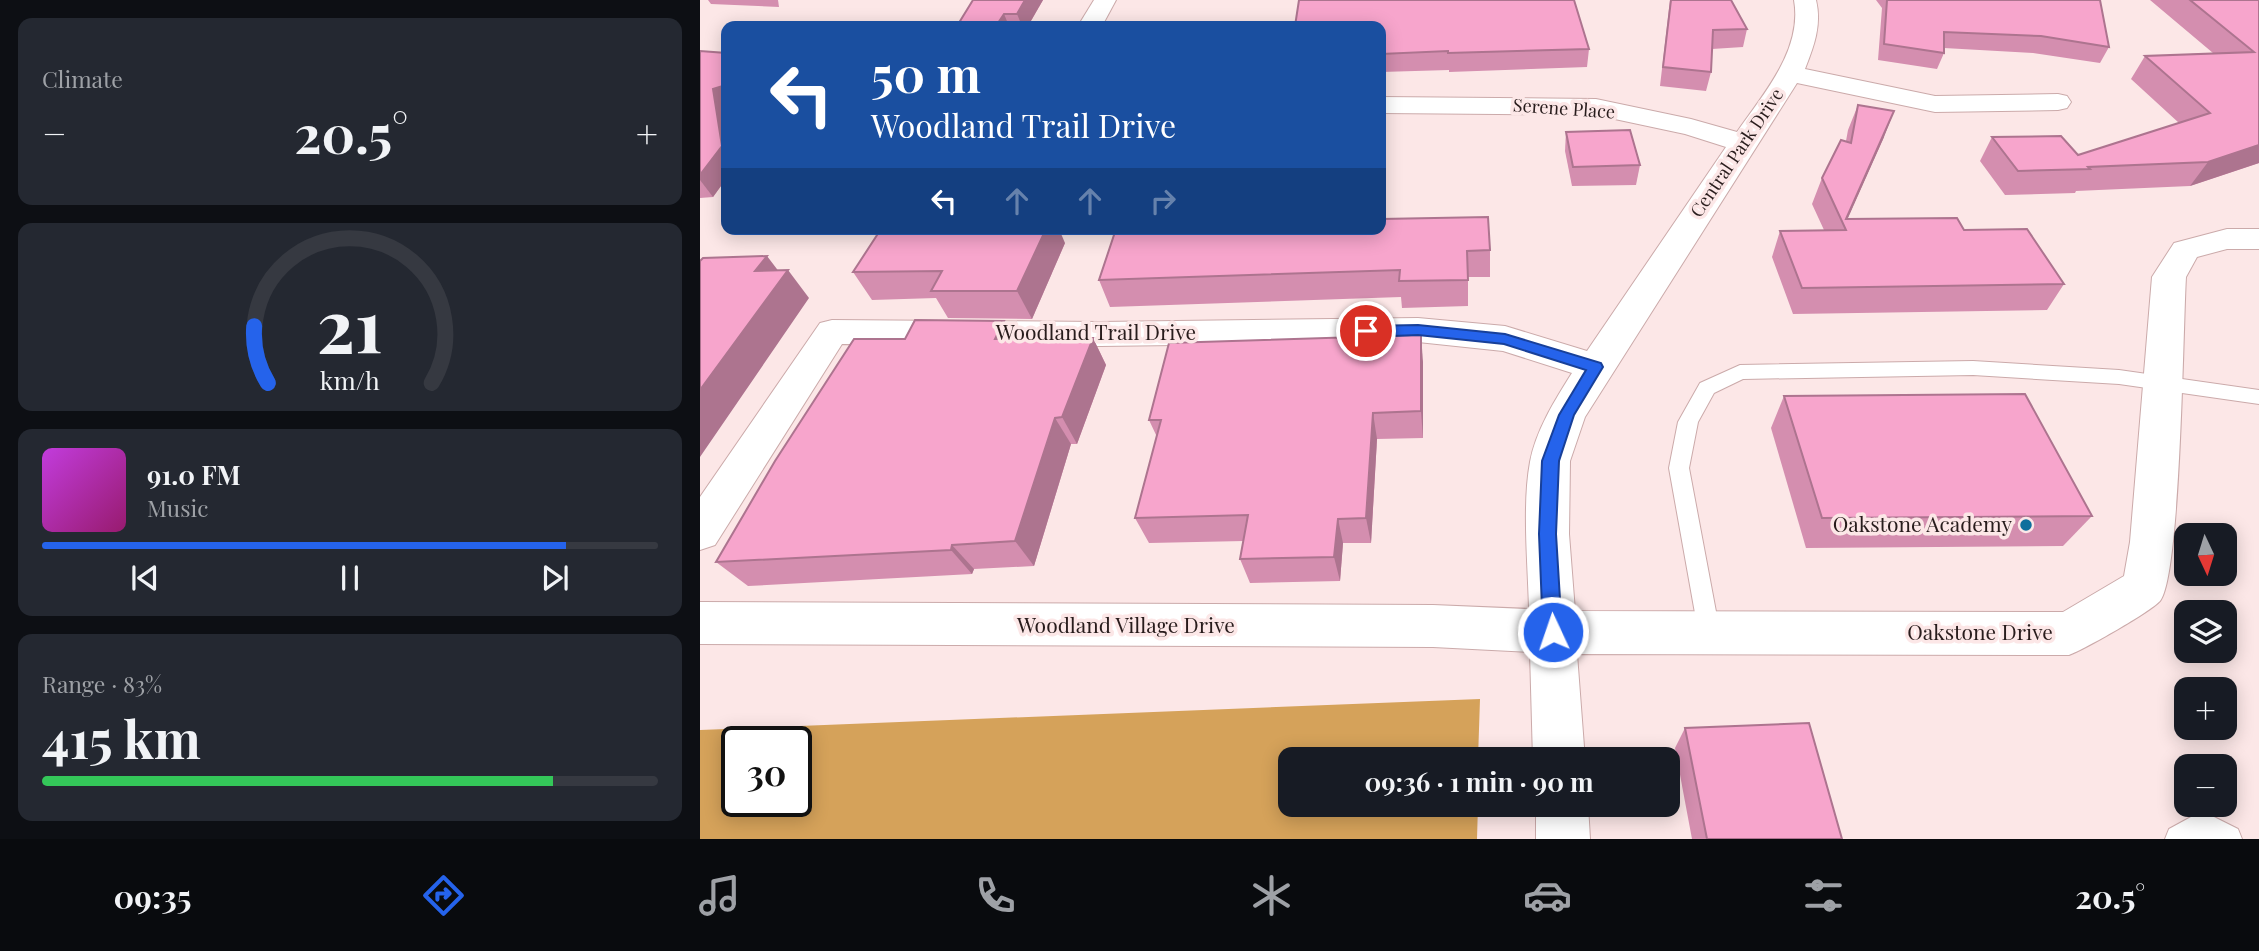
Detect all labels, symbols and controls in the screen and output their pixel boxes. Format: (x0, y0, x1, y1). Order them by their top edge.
text: 50 m (871, 40, 981, 105)
icon: left (756, 49, 847, 140)
text: Climate (42, 63, 123, 94)
street label: Central Park Drive (1684, 83, 1788, 222)
street label: Serene Place (1512, 92, 1616, 124)
text: 20.5° (294, 98, 408, 167)
text: Woodland Trail Drive (871, 103, 1176, 146)
text: − (42, 107, 67, 158)
text: + (636, 107, 658, 158)
icon: left (925, 182, 963, 220)
icon: ahead (998, 182, 1036, 220)
icon: ahead (1071, 182, 1109, 220)
icon: right (1144, 182, 1182, 220)
text: 21 (317, 274, 383, 371)
pin (1336, 301, 1396, 361)
icon: arrive (1347, 312, 1385, 350)
street label: Woodland Trail Drive (995, 317, 1196, 345)
text: km/h (320, 363, 380, 396)
text: 91.0 FM (147, 457, 241, 492)
text: Music (147, 492, 208, 523)
place label: Oakstone Academy (1833, 509, 2012, 537)
marker: Oakstone Academy (2018, 517, 2034, 533)
north arrow (2174, 523, 2236, 586)
map controls (2174, 523, 2237, 817)
icon: previous (126, 559, 164, 597)
icon: pause (331, 559, 369, 597)
icon: next (536, 559, 574, 597)
position arrow (1516, 595, 1590, 669)
button: layers (2174, 600, 2237, 663)
street label: Woodland Village Drive (1016, 610, 1235, 638)
street label: Oakstone Drive (1907, 617, 2053, 645)
text: Range · 83% (42, 668, 162, 699)
button: + (2174, 677, 2237, 740)
text: 415 km (42, 703, 201, 772)
speed limit sign: 30 (721, 726, 812, 817)
button: − (2174, 754, 2237, 817)
text: 09:36 · 1 min · 90 m (1364, 764, 1594, 799)
icon: directions (419, 871, 468, 920)
icon: music (695, 871, 744, 920)
icon: phone (971, 871, 1020, 920)
icon: climate (1247, 871, 1296, 920)
icon: car (1523, 871, 1572, 920)
icon: filters (1799, 871, 1848, 920)
text: 09:35 (114, 874, 191, 917)
text: 20.5° (2075, 874, 2145, 917)

